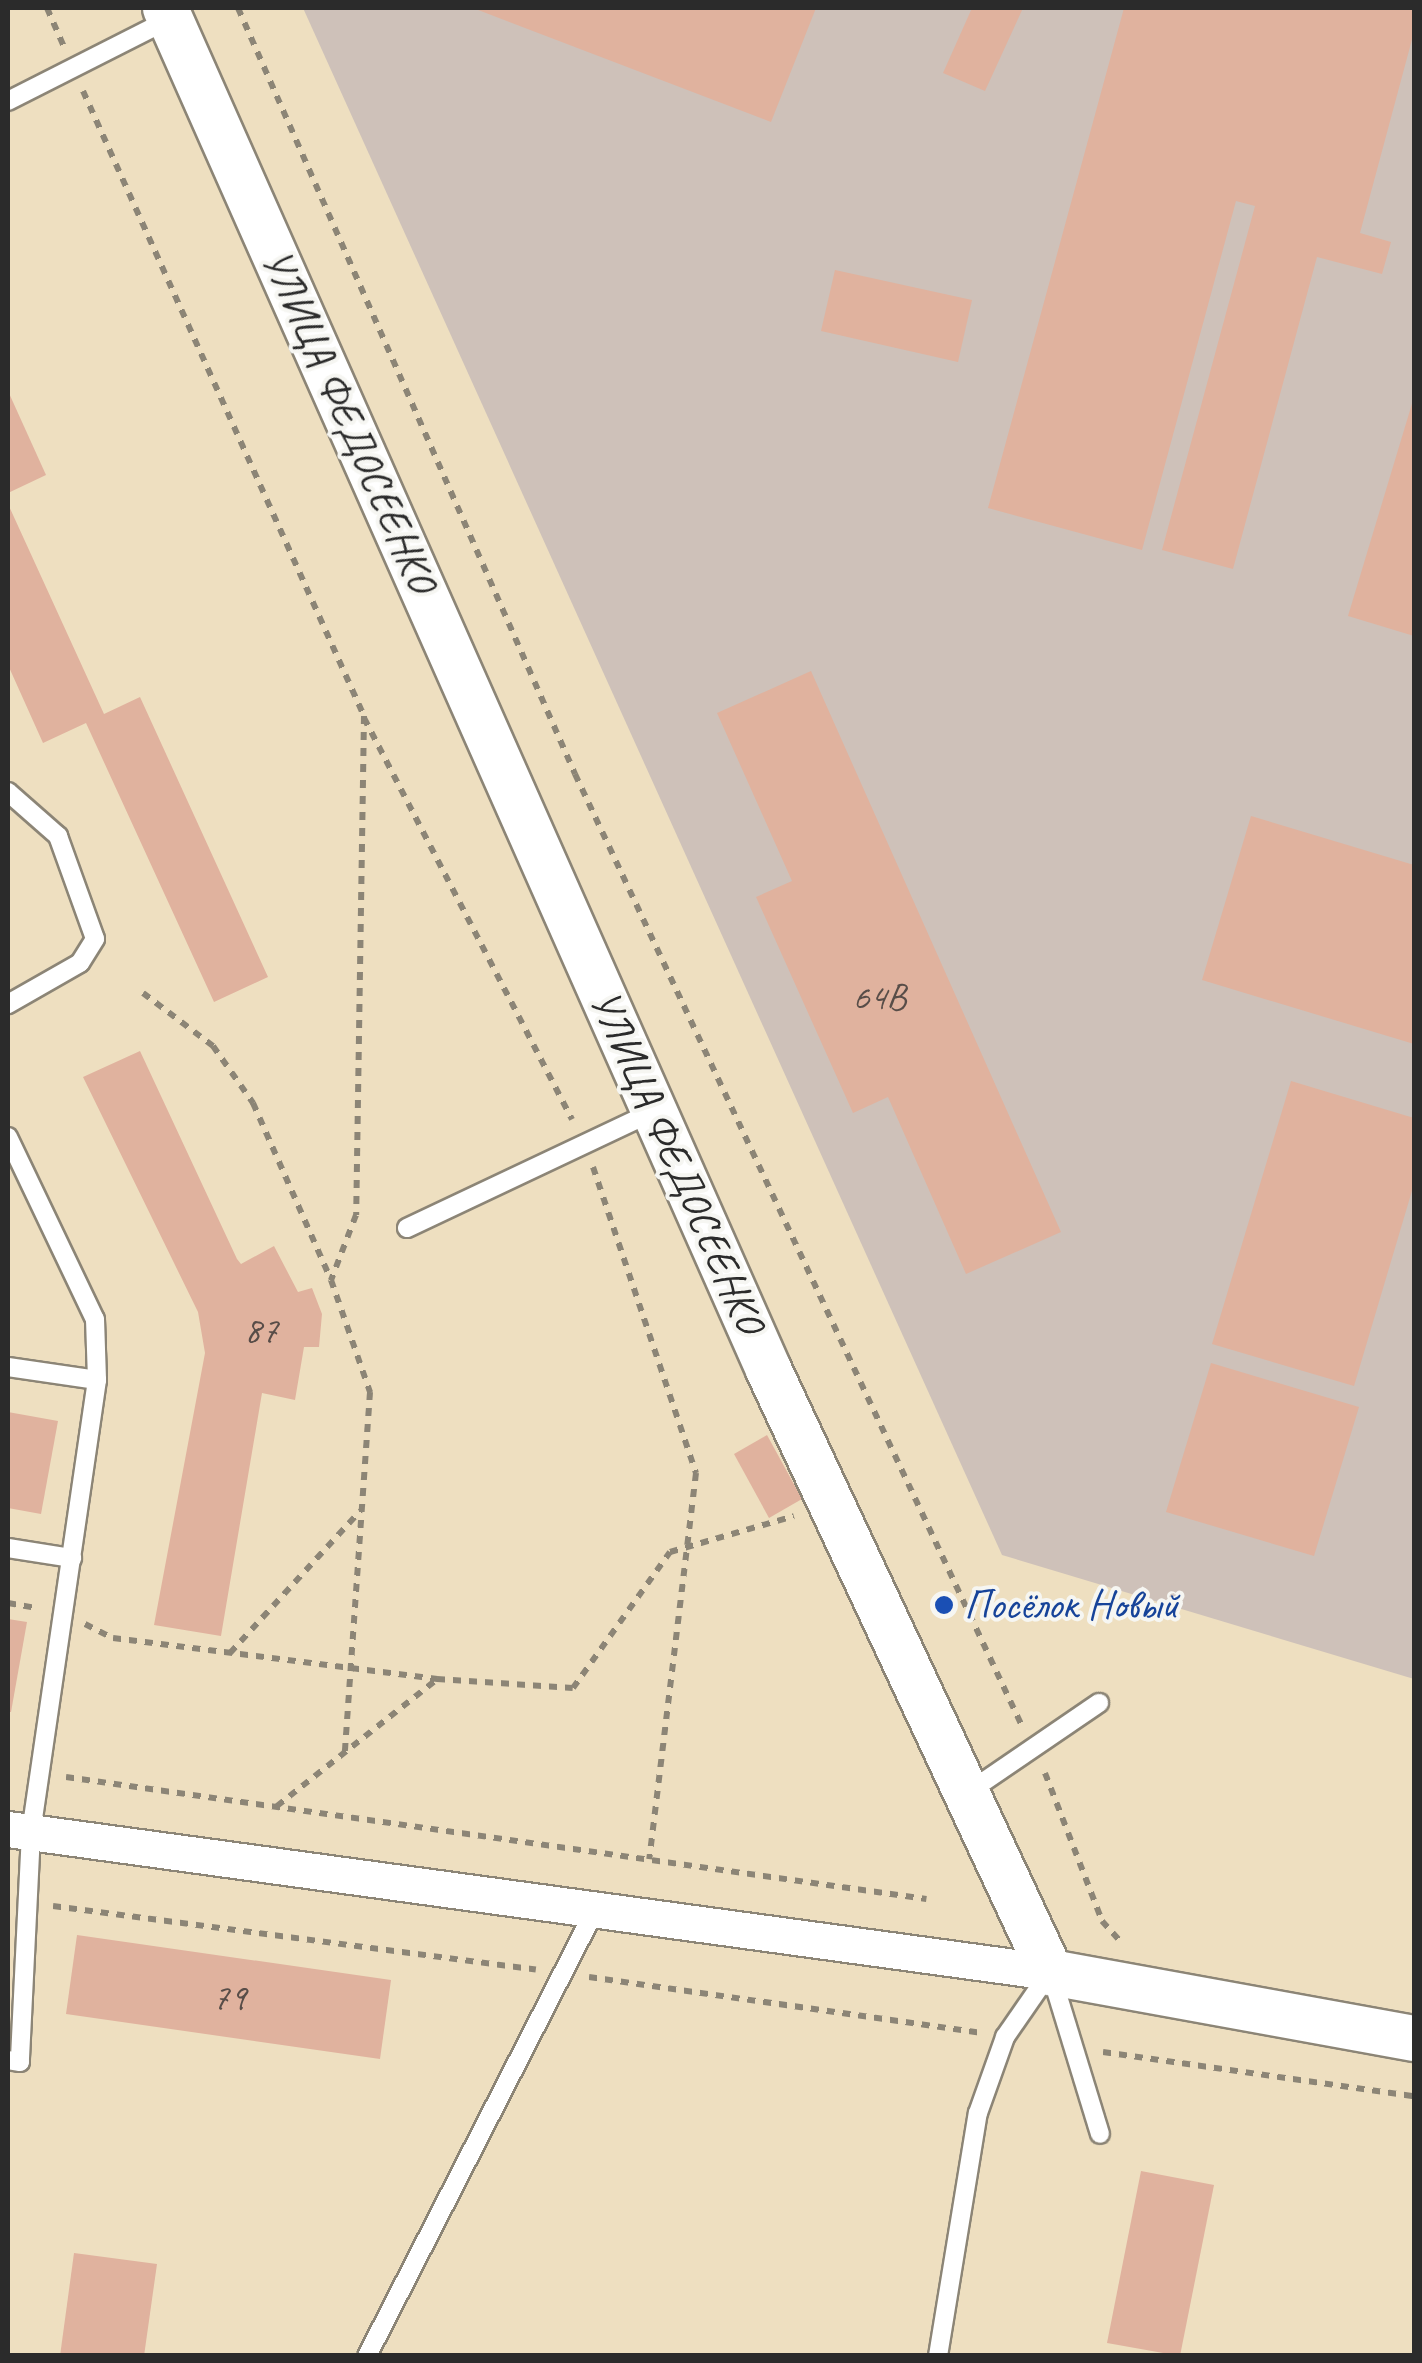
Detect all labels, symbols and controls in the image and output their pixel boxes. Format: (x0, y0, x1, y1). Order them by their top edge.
street label: УЛИЦА ФЕДОСЕЕНКО (252, 244, 446, 598)
house number: 64В (852, 974, 906, 1020)
street label: УЛИЦА ФЕДОСЕЕНКО (580, 985, 774, 1339)
house number: 87 (244, 1307, 278, 1353)
place label: Посёлок Новый (964, 1580, 1176, 1630)
marker: Посёлок Новый (933, 1594, 955, 1616)
house number: 79 (212, 1974, 246, 2020)

